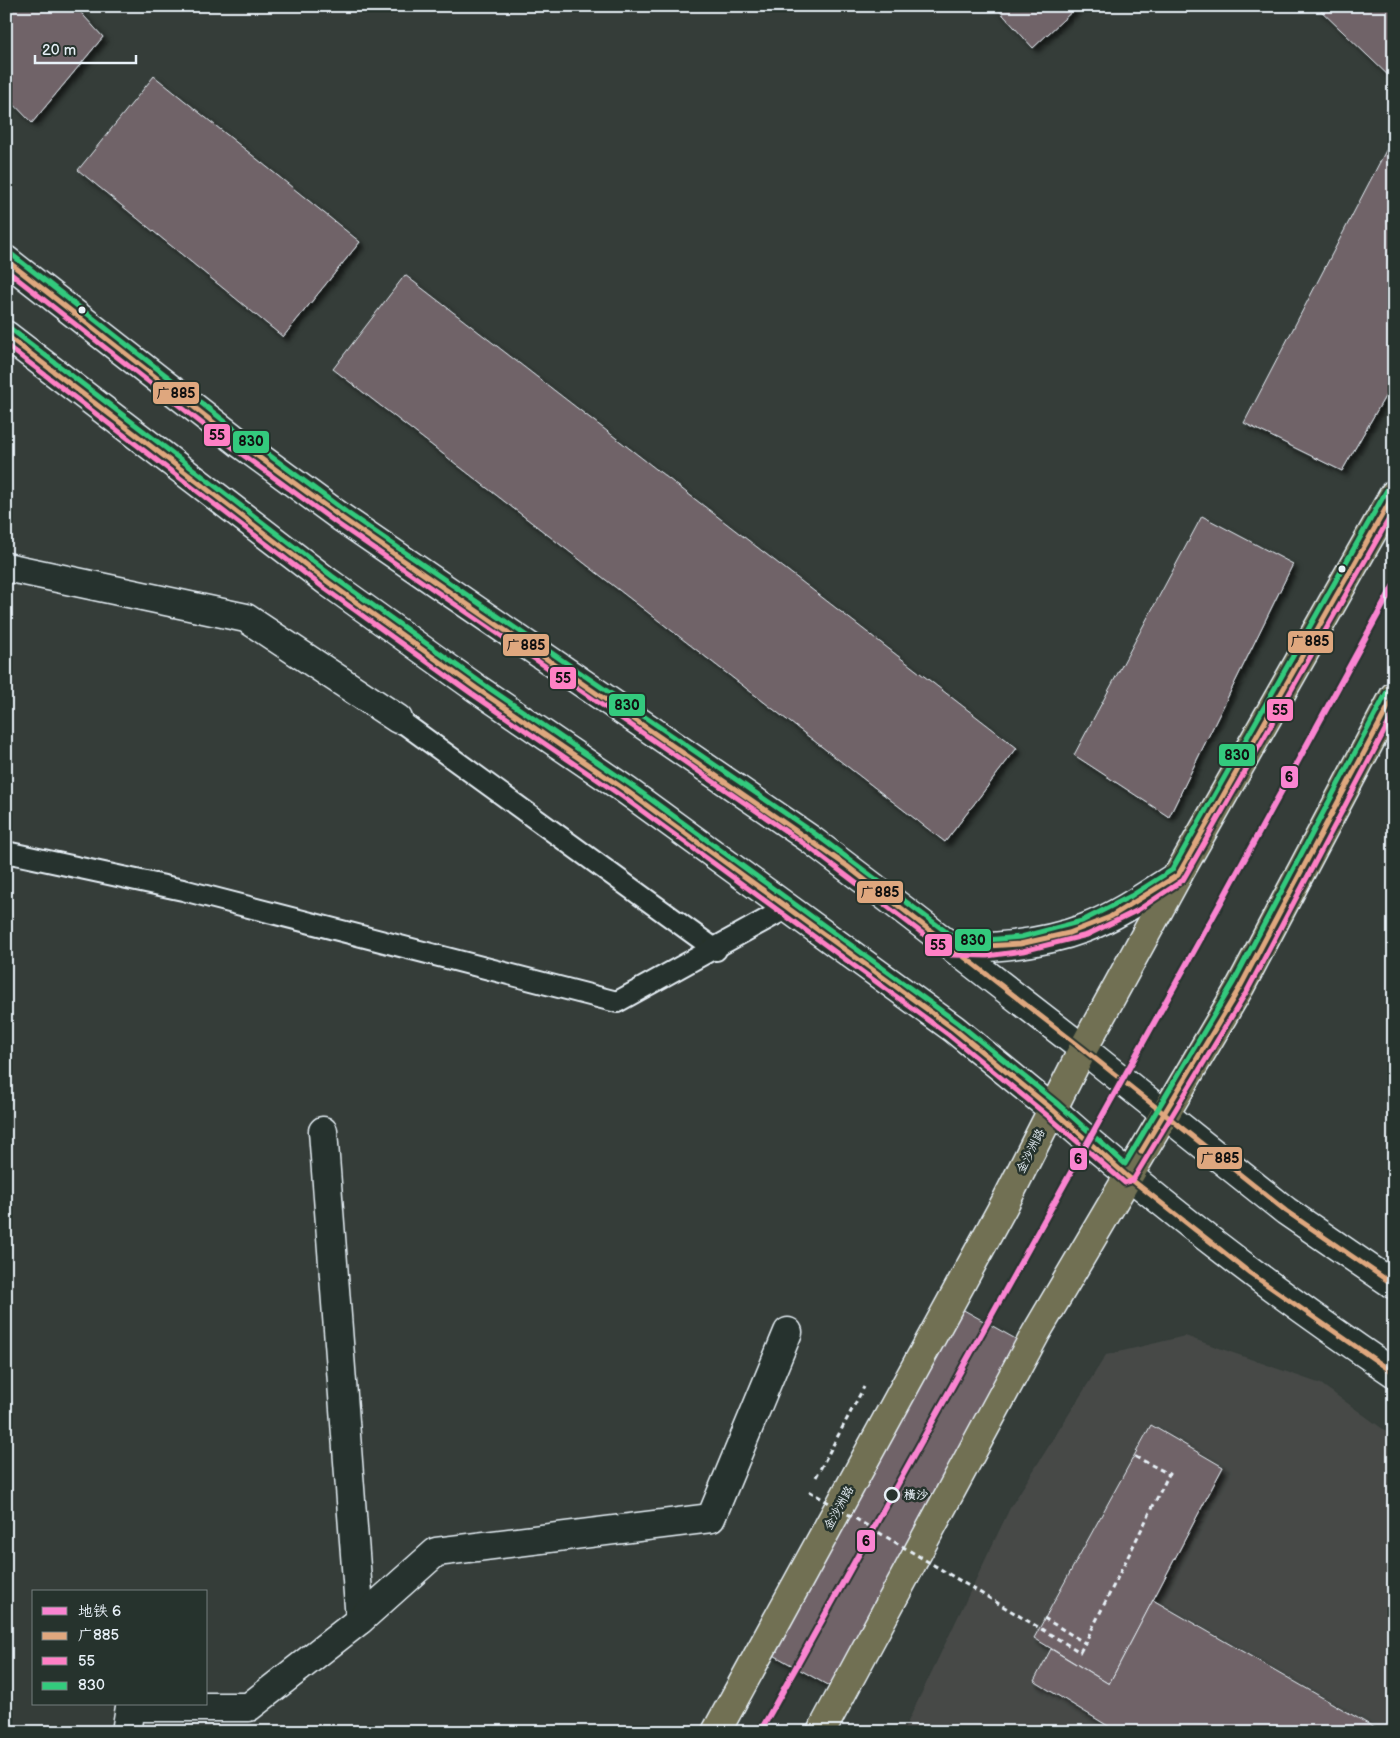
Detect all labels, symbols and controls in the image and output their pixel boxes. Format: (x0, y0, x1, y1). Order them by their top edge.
scale bar (35, 32, 136, 64)
text: 20 m (42, 41, 76, 60)
unlabelled marker (77, 305, 87, 315)
line badge: 广885 (152, 381, 200, 405)
text: 广885 (157, 385, 195, 402)
line badge: 55 (203, 423, 231, 447)
text: 55 (209, 427, 225, 444)
line badge: 830 (232, 430, 270, 454)
text: 830 (238, 433, 264, 450)
unlabelled marker (1337, 564, 1347, 574)
line badge: 广885 (1287, 630, 1334, 654)
line badge: 广885 (502, 633, 550, 657)
text: 广885 (1291, 633, 1329, 650)
text: 广885 (507, 637, 545, 654)
line badge: 55 (549, 666, 577, 690)
text: 55 (555, 670, 571, 687)
line badge: 830 (608, 693, 646, 717)
text: 830 (614, 697, 640, 714)
line badge: 55 (1266, 698, 1294, 722)
text: 55 (1272, 702, 1288, 719)
line badge: 830 (1218, 743, 1256, 767)
text: 830 (1224, 747, 1250, 764)
line badge: 6 (1280, 765, 1299, 789)
text: 6 (1285, 769, 1293, 786)
line badge: 广885 (856, 880, 904, 904)
text: 广885 (861, 884, 899, 901)
line badge: 830 (954, 928, 992, 952)
text: 830 (960, 932, 986, 949)
line badge: 55 (924, 933, 953, 957)
text: 55 (930, 937, 946, 954)
street label: 金沙洲路 (1013, 1126, 1049, 1176)
line badge: 广885 (1196, 1146, 1243, 1170)
line badge: 6 (1069, 1147, 1088, 1171)
text: 广885 (1201, 1150, 1239, 1167)
text: 6 (1074, 1151, 1082, 1168)
street label: 金沙洲路 (821, 1483, 857, 1533)
marker: 横沙 (884, 1487, 900, 1503)
place label: 横沙 (904, 1488, 928, 1503)
line badge: 6 (856, 1529, 876, 1553)
text: 6 (862, 1533, 870, 1550)
legend (32, 1590, 208, 1706)
text: 地铁 6 (78, 1602, 121, 1621)
text: 广885 (78, 1626, 119, 1645)
text: 55 (78, 1652, 95, 1671)
text: 830 (78, 1676, 105, 1695)

